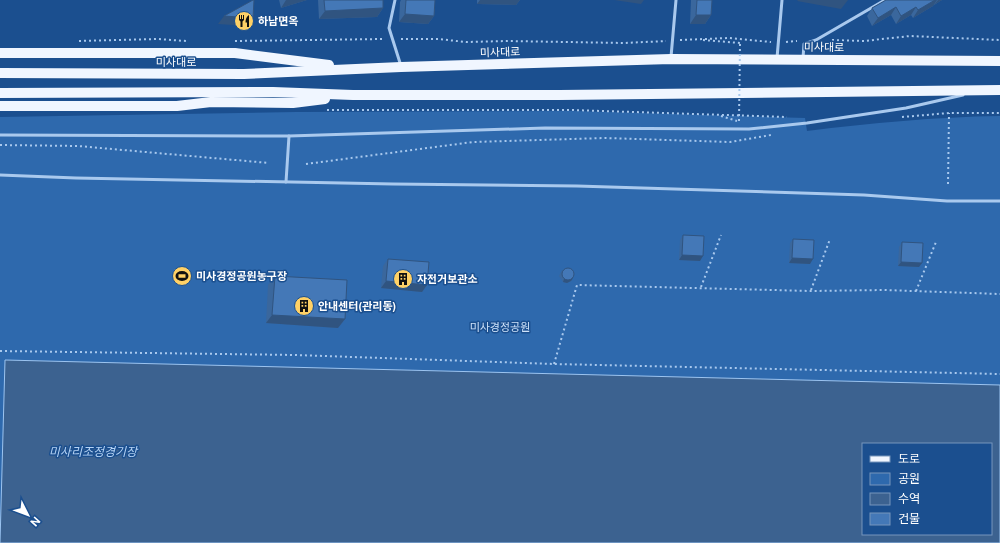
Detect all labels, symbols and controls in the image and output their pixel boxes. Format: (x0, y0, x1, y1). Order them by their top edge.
restaurant icon: 하남면옥 (233, 10, 255, 32)
place label: 하남면옥 (258, 15, 298, 27)
street label: 미사대로 (804, 41, 844, 53)
street label: 미사대로 (480, 45, 520, 59)
street label: 미사대로 (156, 56, 196, 68)
sports icon: 미사경정공원농구장 (171, 265, 193, 287)
building icon: 자전거보관소 (392, 268, 414, 290)
place label: 미사경정공원농구장 (196, 270, 287, 282)
place label: 자전거보관소 (417, 273, 478, 285)
building icon: 안내센터(관리동) (293, 295, 315, 317)
place label: 안내센터(관리동) (318, 300, 396, 312)
park label: 미사경정공원 (470, 321, 530, 333)
legend (862, 443, 992, 535)
water label: 미사리조정경기장 (49, 445, 139, 459)
text: 도로 (898, 452, 920, 466)
text: 공원 (898, 472, 920, 486)
text: 수역 (898, 492, 920, 506)
north arrow (8, 495, 48, 535)
text: 건물 (898, 512, 920, 526)
text: N (28, 514, 43, 529)

